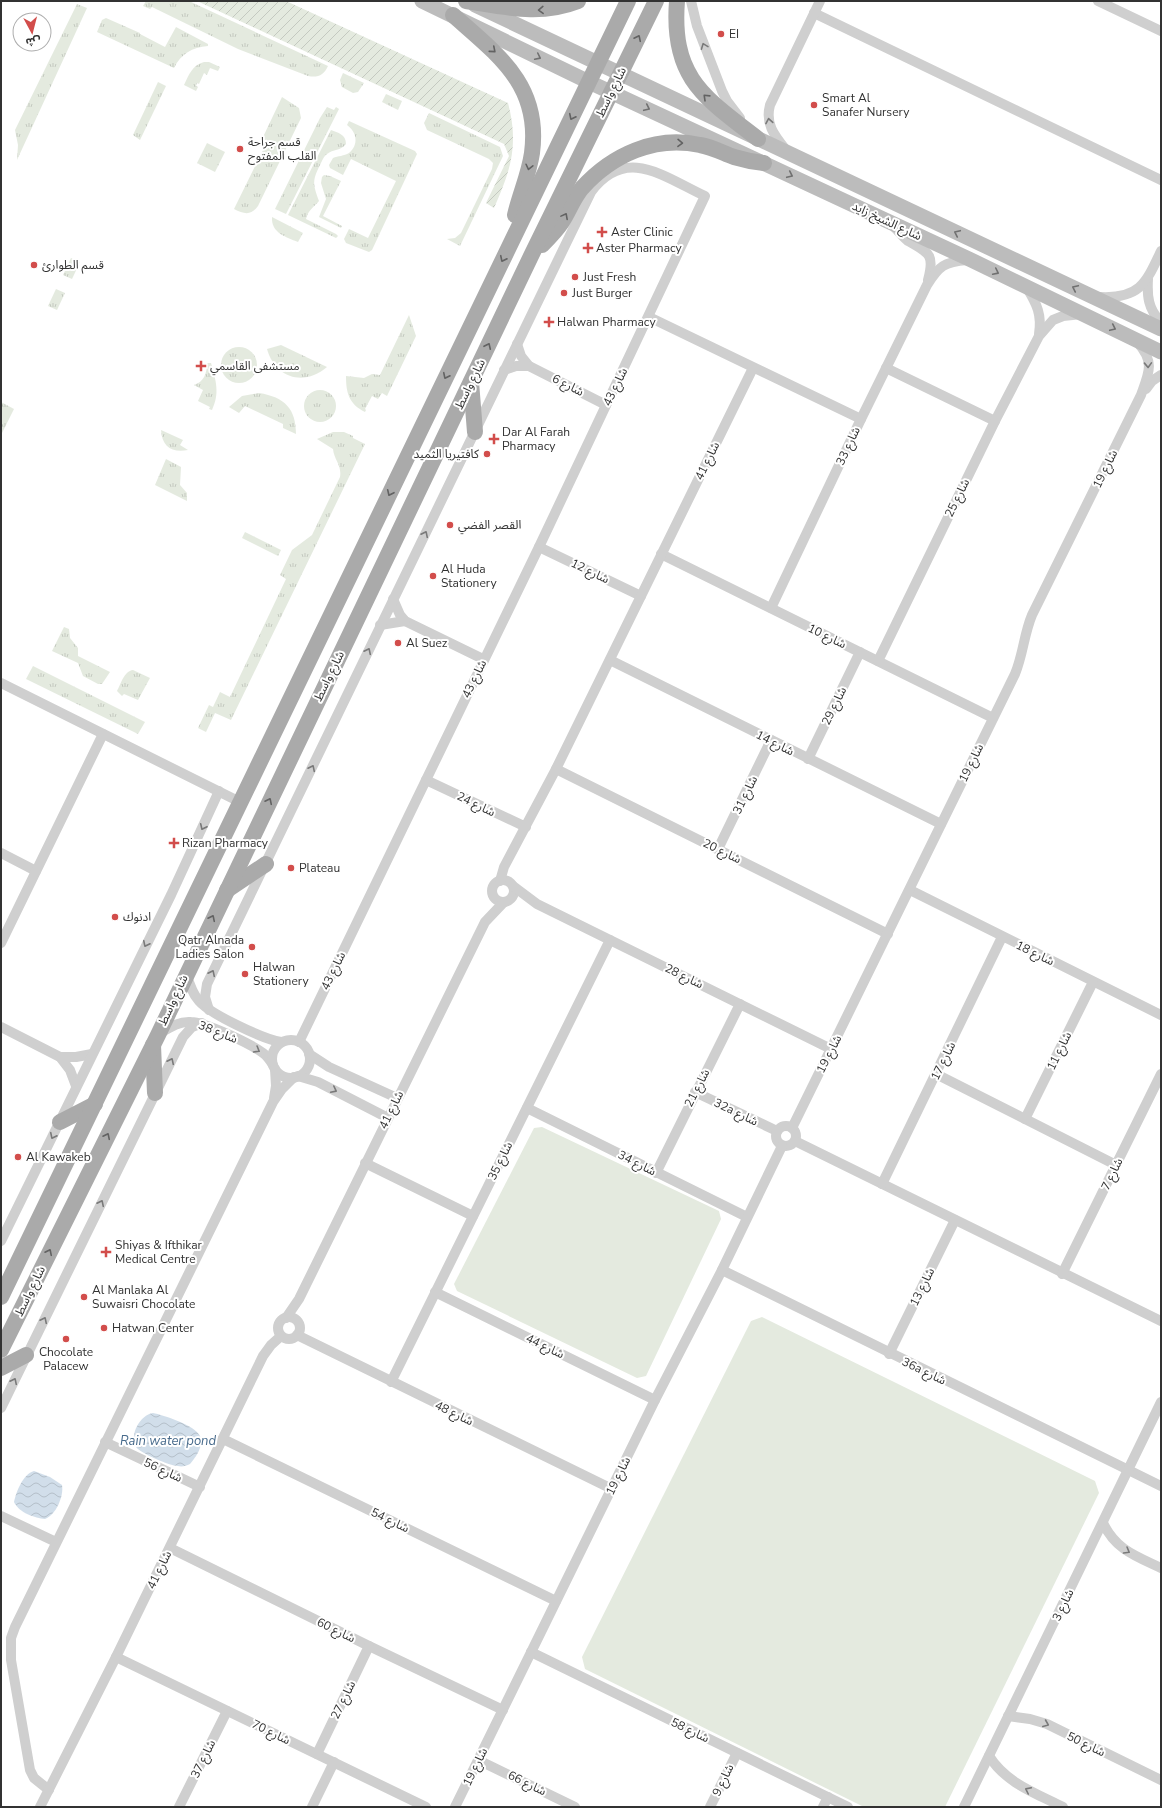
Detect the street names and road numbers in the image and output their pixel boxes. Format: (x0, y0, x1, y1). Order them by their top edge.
street label: شارع واسط (592, 64, 631, 120)
street label: شارع الشيخ زايد (849, 198, 924, 245)
street label: شارع واسط (451, 356, 490, 412)
street label: شارع 43 (599, 365, 632, 409)
street label: شارع 6 (549, 370, 587, 401)
street label: شارع 33 (832, 424, 865, 468)
street label: شارع 41 (691, 439, 724, 483)
street label: شارع 19 (1089, 447, 1122, 491)
street label: شارع 25 (941, 476, 974, 520)
street label: شارع 12 (568, 555, 612, 588)
street label: شارع 10 (805, 620, 849, 653)
street label: شارع واسط (310, 648, 349, 704)
street label: شارع 43 (458, 657, 491, 701)
street label: شارع 29 (818, 684, 851, 728)
street label: شارع 14 (753, 727, 797, 760)
street label: شارع 19 (955, 741, 988, 785)
street label: شارع 31 (729, 773, 762, 817)
street label: شارع 24 (454, 788, 498, 821)
street label: شارع 20 (700, 835, 744, 868)
street label: شارع 18 (1013, 937, 1057, 970)
street label: شارع 43 (317, 949, 350, 993)
street label: شارع 28 (662, 960, 706, 993)
street label: شارع واسط (154, 972, 193, 1028)
street label: شارع 38 (196, 1017, 240, 1048)
street label: شارع 11 (1043, 1029, 1076, 1073)
street label: شارع 19 (813, 1032, 846, 1076)
street label: شارع 17 (927, 1039, 960, 1083)
street label: شارع 21 (681, 1066, 714, 1110)
street label: شارع 41 (375, 1088, 408, 1132)
street label: 32a شارع (711, 1094, 761, 1130)
street label: شارع 35 (484, 1139, 517, 1183)
street label: شارع 34 (615, 1147, 659, 1180)
street label: شارع 7 (1097, 1155, 1127, 1193)
street label: شارع واسط (11, 1263, 50, 1319)
street label: شارع 13 (906, 1265, 939, 1309)
street label: شارع 44 (523, 1330, 567, 1363)
street label: 36a شارع (899, 1353, 949, 1389)
street label: شارع 48 (432, 1397, 476, 1430)
street label: شارع 56 (141, 1454, 185, 1487)
street label: شارع 19 (602, 1454, 635, 1498)
street label: شارع 54 (368, 1504, 412, 1537)
street label: شارع 41 (143, 1548, 176, 1592)
street label: شارع 3 (1048, 1586, 1078, 1624)
street label: شارع 60 (314, 1614, 358, 1647)
street label: شارع 27 (327, 1678, 360, 1722)
street label: شارع 58 (668, 1714, 712, 1747)
street label: شارع 70 (249, 1716, 293, 1749)
street label: شارع 50 (1064, 1728, 1108, 1761)
street label: شارع 37 (187, 1737, 220, 1781)
street label: شارع 19 (459, 1745, 492, 1789)
street label: شارع 9 (708, 1761, 738, 1799)
street label: شارع 66 (505, 1767, 549, 1800)

